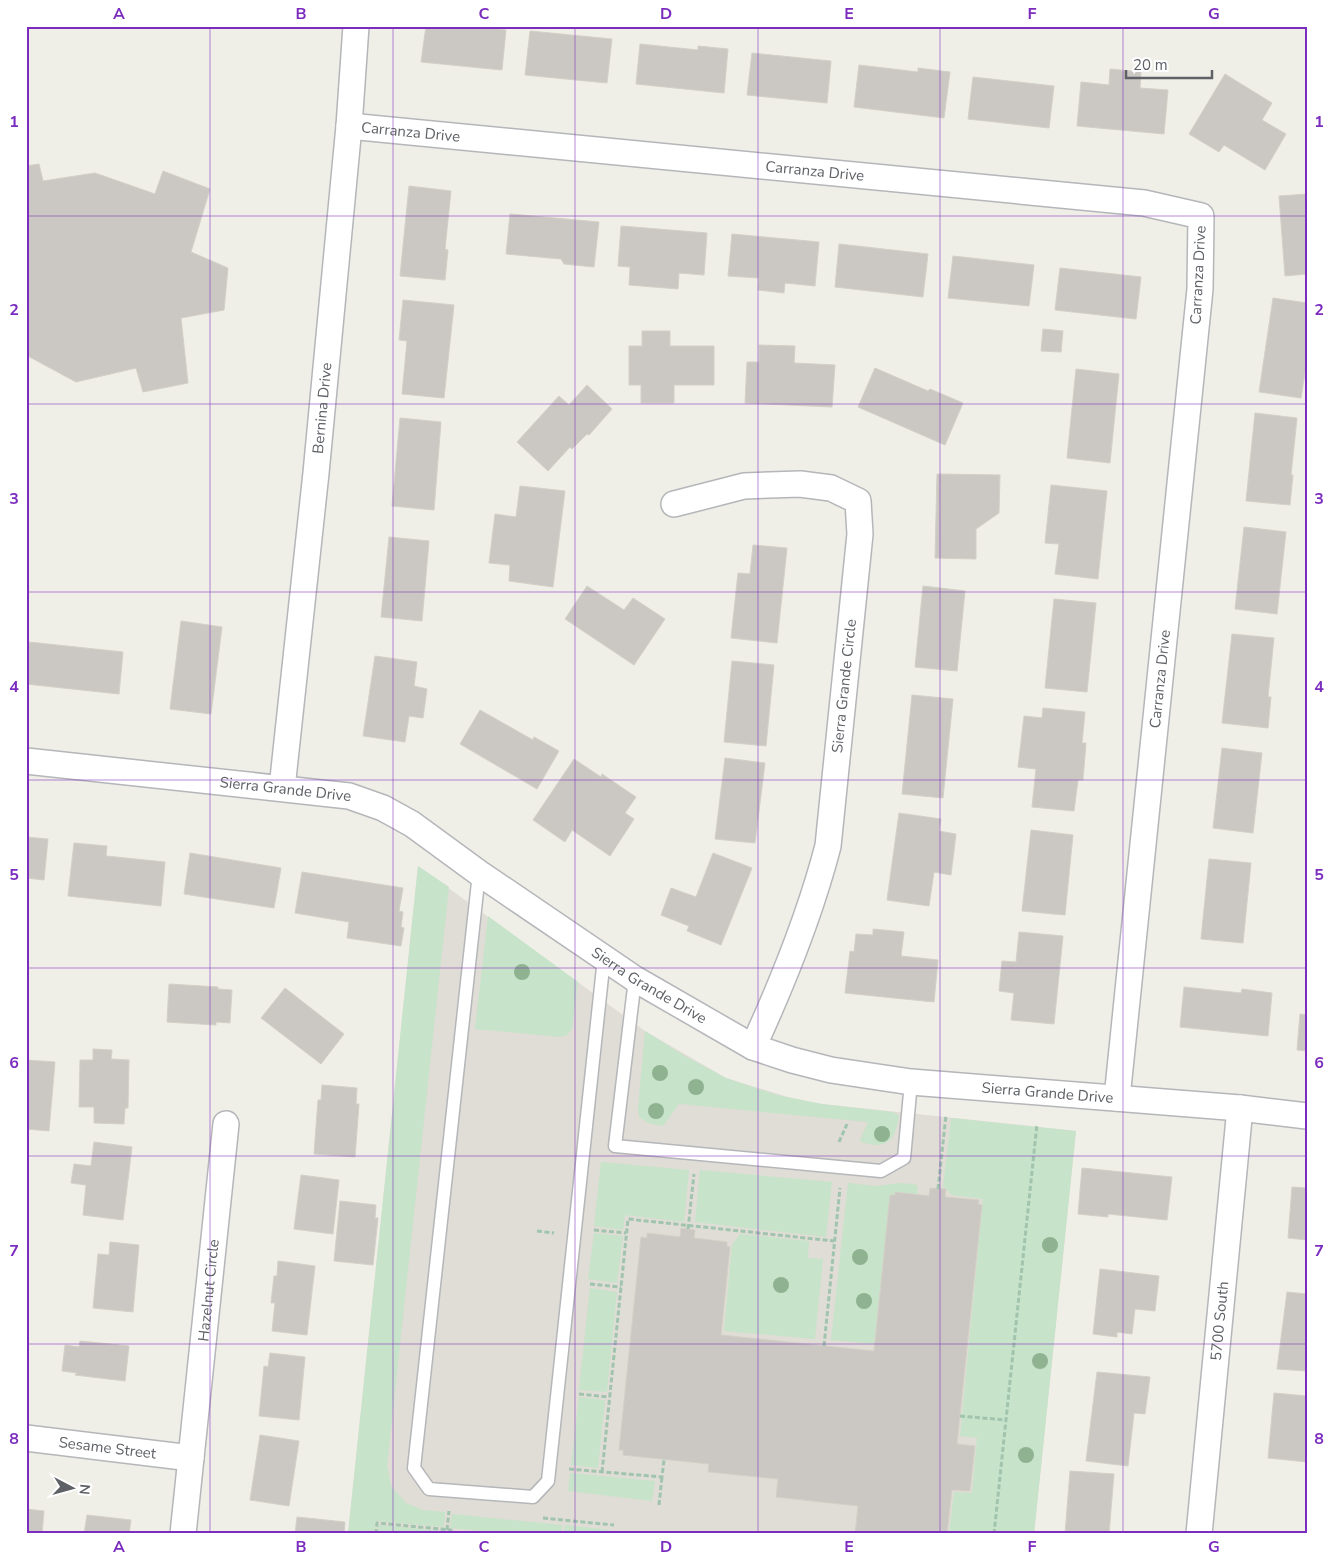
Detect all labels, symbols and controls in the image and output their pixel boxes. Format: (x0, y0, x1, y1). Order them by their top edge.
text: A (113, 3, 125, 25)
text: B (295, 3, 307, 25)
text: C (479, 3, 490, 25)
text: D (660, 3, 672, 25)
text: E (844, 3, 854, 25)
text: F (1028, 3, 1037, 25)
text: G (1208, 3, 1220, 25)
scale bar (1126, 48, 1212, 80)
text: 20 m (1133, 55, 1168, 75)
text: 1 (9, 111, 19, 133)
text: 1 (1314, 111, 1324, 133)
street label: Carranza Drive (360, 117, 461, 147)
street label: Carranza Drive (764, 156, 865, 186)
street label: Carranza Drive (1185, 225, 1211, 325)
text: 2 (9, 299, 19, 321)
text: 2 (1314, 299, 1324, 321)
street label: Bernina Drive (308, 362, 336, 455)
text: 3 (9, 488, 19, 510)
text: 3 (1314, 488, 1324, 510)
street label: Sierra Grande Circle (827, 618, 861, 754)
street label: Carranza Drive (1145, 629, 1175, 729)
text: 4 (9, 676, 19, 698)
text: 4 (1314, 676, 1324, 698)
street label: Sierra Grande Drive (219, 772, 352, 806)
text: 5 (9, 864, 19, 886)
text: 5 (1314, 864, 1324, 886)
street label: Sierra Grande Drive (587, 942, 710, 1028)
text: 6 (9, 1052, 19, 1074)
text: 6 (1314, 1052, 1324, 1074)
street label: Sierra Grande Drive (981, 1078, 1114, 1108)
street label: Hazelnut Circle (193, 1238, 224, 1343)
text: 7 (9, 1240, 19, 1262)
text: 7 (1314, 1240, 1324, 1262)
street label: 5700 South (1206, 1280, 1233, 1362)
text: 8 (9, 1428, 19, 1450)
text: 8 (1314, 1428, 1324, 1450)
street label: Sesame Street (58, 1432, 158, 1464)
north arrow (48, 1462, 98, 1512)
text: N (74, 1483, 94, 1496)
text: A (113, 1536, 125, 1558)
text: B (295, 1536, 307, 1558)
text: C (479, 1536, 490, 1558)
text: D (660, 1536, 672, 1558)
text: E (844, 1536, 854, 1558)
text: F (1028, 1536, 1037, 1558)
text: G (1208, 1536, 1220, 1558)

